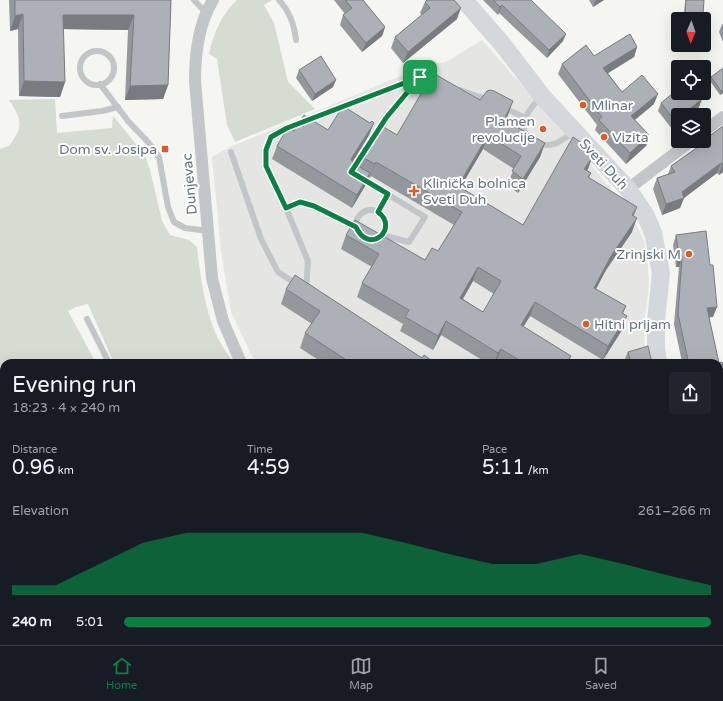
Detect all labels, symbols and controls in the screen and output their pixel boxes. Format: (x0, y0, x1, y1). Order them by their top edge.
north arrow (671, 12, 711, 52)
map controls (671, 12, 711, 148)
pin (403, 60, 437, 94)
button: locate (671, 60, 711, 100)
icon: arrive (409, 66, 431, 88)
place label: Mlinar (591, 97, 634, 114)
marker: Mlinar (578, 100, 588, 110)
button: layers (671, 108, 711, 148)
place label: Plamen revolucije (472, 113, 535, 146)
marker: Plamen revolucije (538, 124, 548, 134)
place label: Vizita (612, 129, 649, 146)
marker: Vizita (599, 132, 609, 142)
street label: Sveti Duh (576, 135, 631, 193)
place label: Dom sv. Josipa (59, 141, 157, 158)
marker: Dom sv. Josipa (160, 144, 170, 154)
street label: Dunjevac (178, 153, 201, 215)
place label: Klinička bolnica Sveti Duh (423, 175, 526, 208)
marker: Klinička bolnica Sveti Duh (408, 185, 420, 197)
place label: Zrinjski M (616, 246, 681, 263)
marker: Zrinjski M (684, 249, 694, 259)
place label: Hitni prijam (594, 316, 671, 333)
marker: Hitni prijam (581, 319, 591, 329)
text: Evening run (12, 372, 137, 398)
button: share (669, 372, 711, 414)
text: 18:23 · 4 × 240 m (12, 400, 120, 416)
text: Distance (12, 443, 57, 456)
text: Time (247, 443, 273, 456)
text: Pace (482, 443, 507, 456)
text: 0.96 (12, 456, 55, 480)
text: 4:59 (247, 456, 290, 480)
text: 5:11 (482, 456, 525, 480)
text: km (55, 464, 74, 477)
text: /km (525, 464, 549, 477)
text: Elevation (12, 503, 69, 519)
text: 261–266 m (638, 503, 711, 519)
text: 240 m (12, 614, 52, 630)
text: 5:01 (76, 614, 104, 630)
tab: Home (106, 655, 137, 692)
tab: Map (349, 655, 373, 692)
tab: Saved (585, 655, 617, 692)

